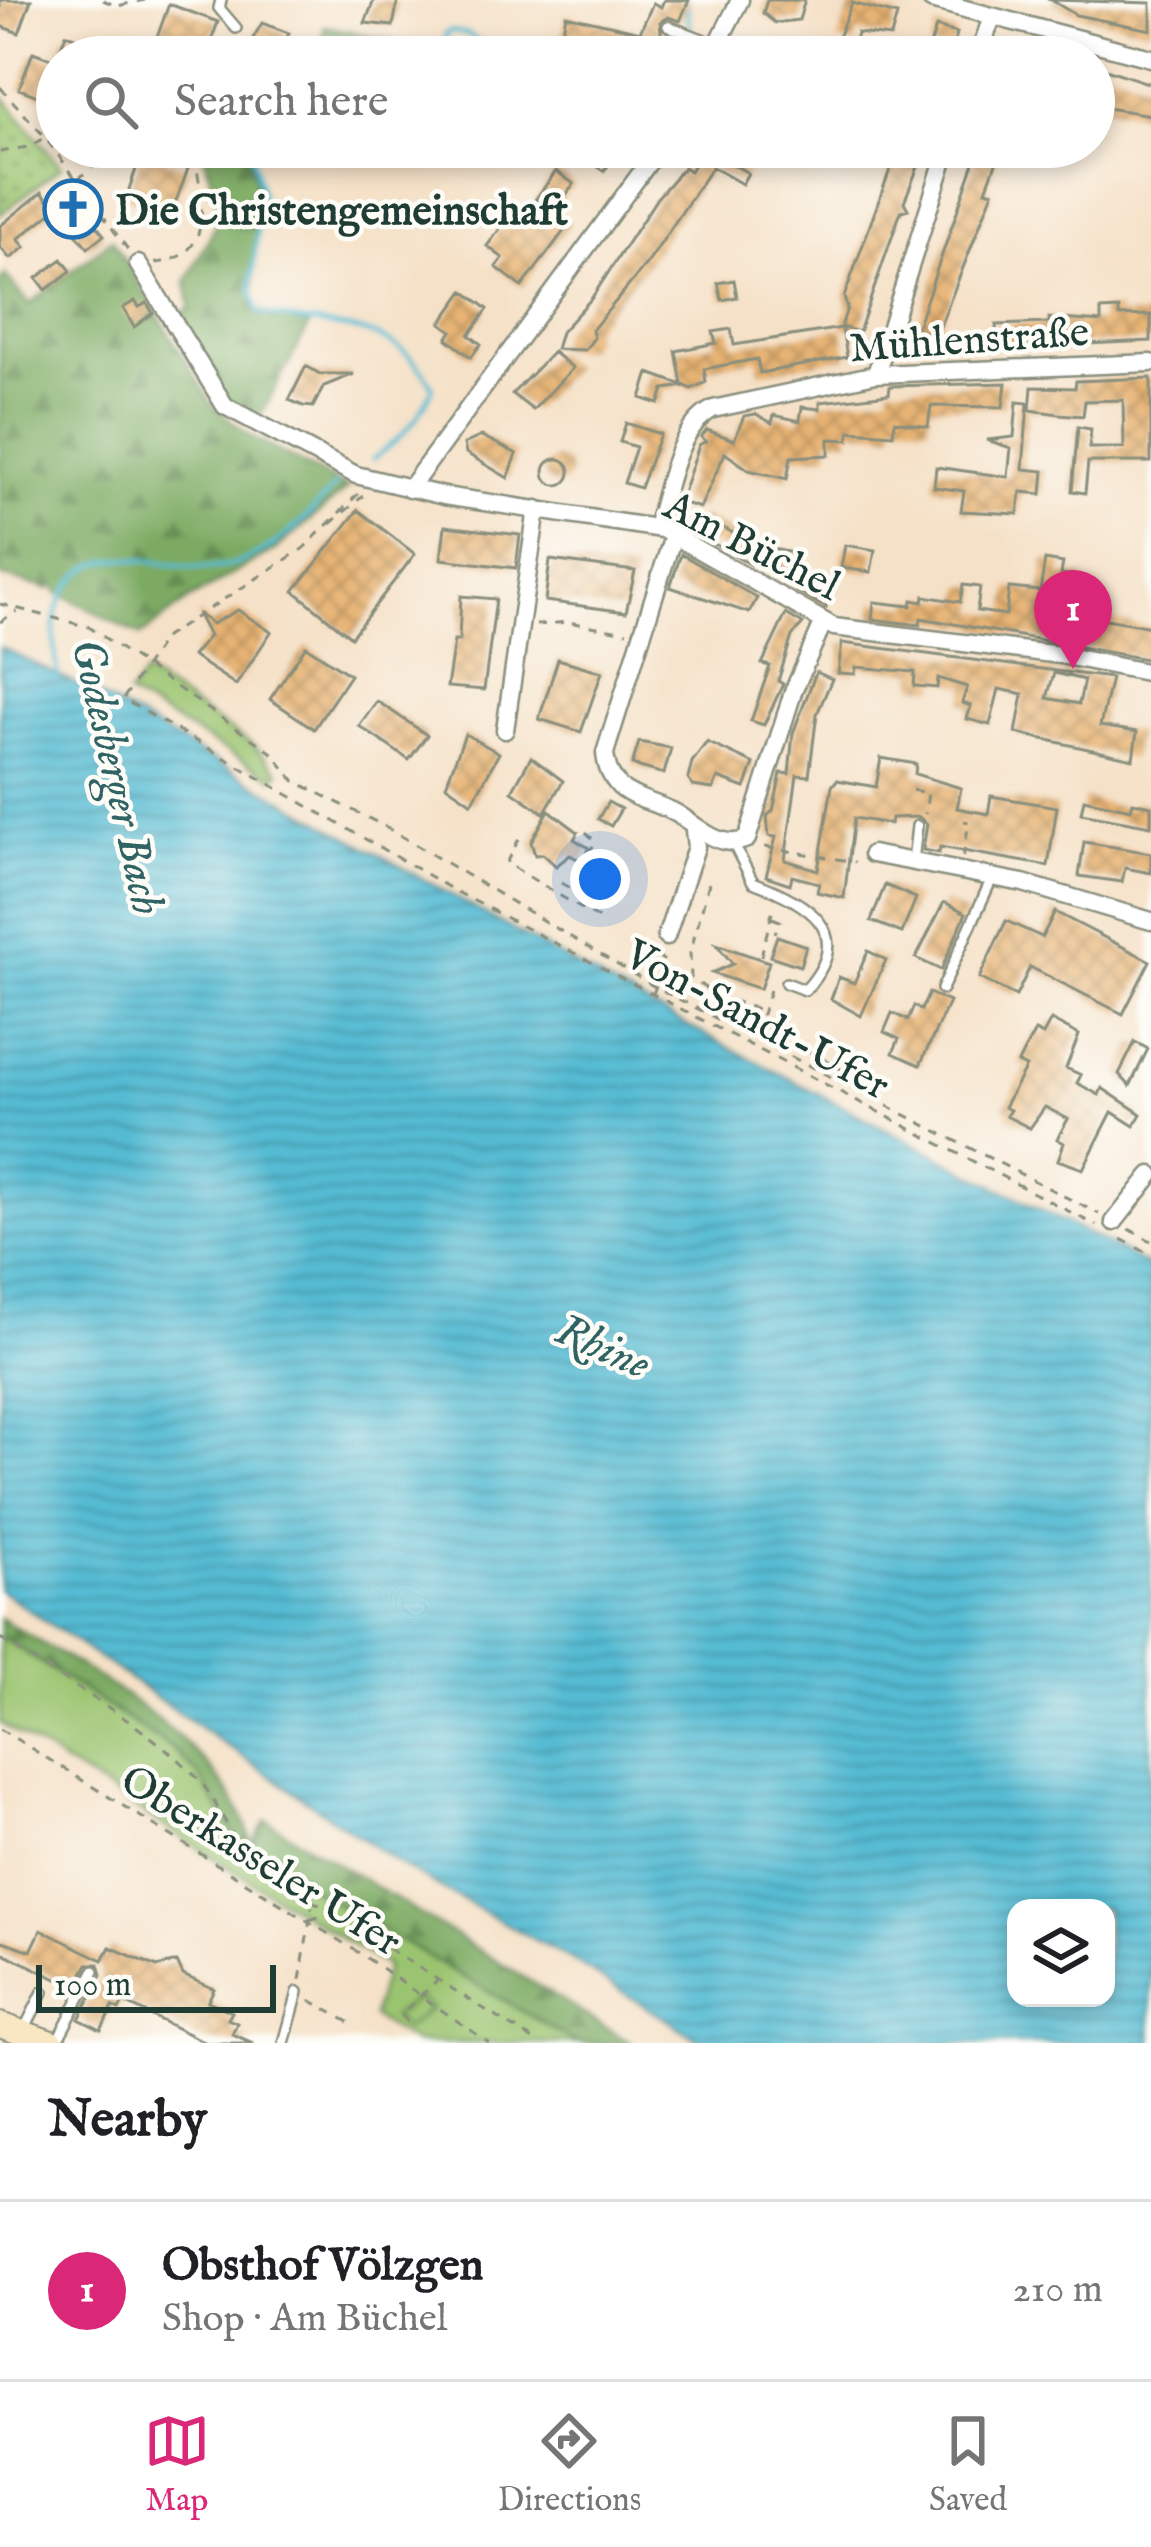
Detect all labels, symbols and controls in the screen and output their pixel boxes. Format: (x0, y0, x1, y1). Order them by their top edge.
search box (36, 36, 1115, 168)
icon: search (78, 69, 144, 135)
text: Search here (174, 74, 388, 131)
church icon: Die Christengemeinschaft (42, 178, 104, 240)
place label: Die Christengemeinschaft (115, 186, 569, 239)
street label: Mühlenstraße (848, 307, 1091, 376)
street label: Am Büchel (654, 480, 849, 614)
pin: 1 (1034, 570, 1112, 669)
water label: Godesberger Bach (55, 633, 175, 921)
your location (570, 849, 630, 909)
street label: Von-Sandt-Ufer (614, 929, 898, 1113)
water label: Rhine (546, 1302, 659, 1394)
street label: Oberkasseler Ufer (110, 1755, 410, 1969)
map controls (1007, 1899, 1115, 2007)
button: layers (1007, 1899, 1115, 2007)
scale bar (36, 1959, 276, 2012)
text: 100 m (54, 1965, 131, 2007)
text: Nearby (48, 2089, 207, 2154)
text: Obsthof Völzgen (162, 2238, 484, 2295)
text: 1 (80, 2266, 94, 2315)
text: 210 m (1013, 2266, 1103, 2315)
text: Shop · Am Büchel (162, 2295, 447, 2344)
tab: Map (144, 2408, 210, 2522)
tab: Directions (498, 2408, 641, 2522)
tab: Saved (929, 2408, 1007, 2522)

